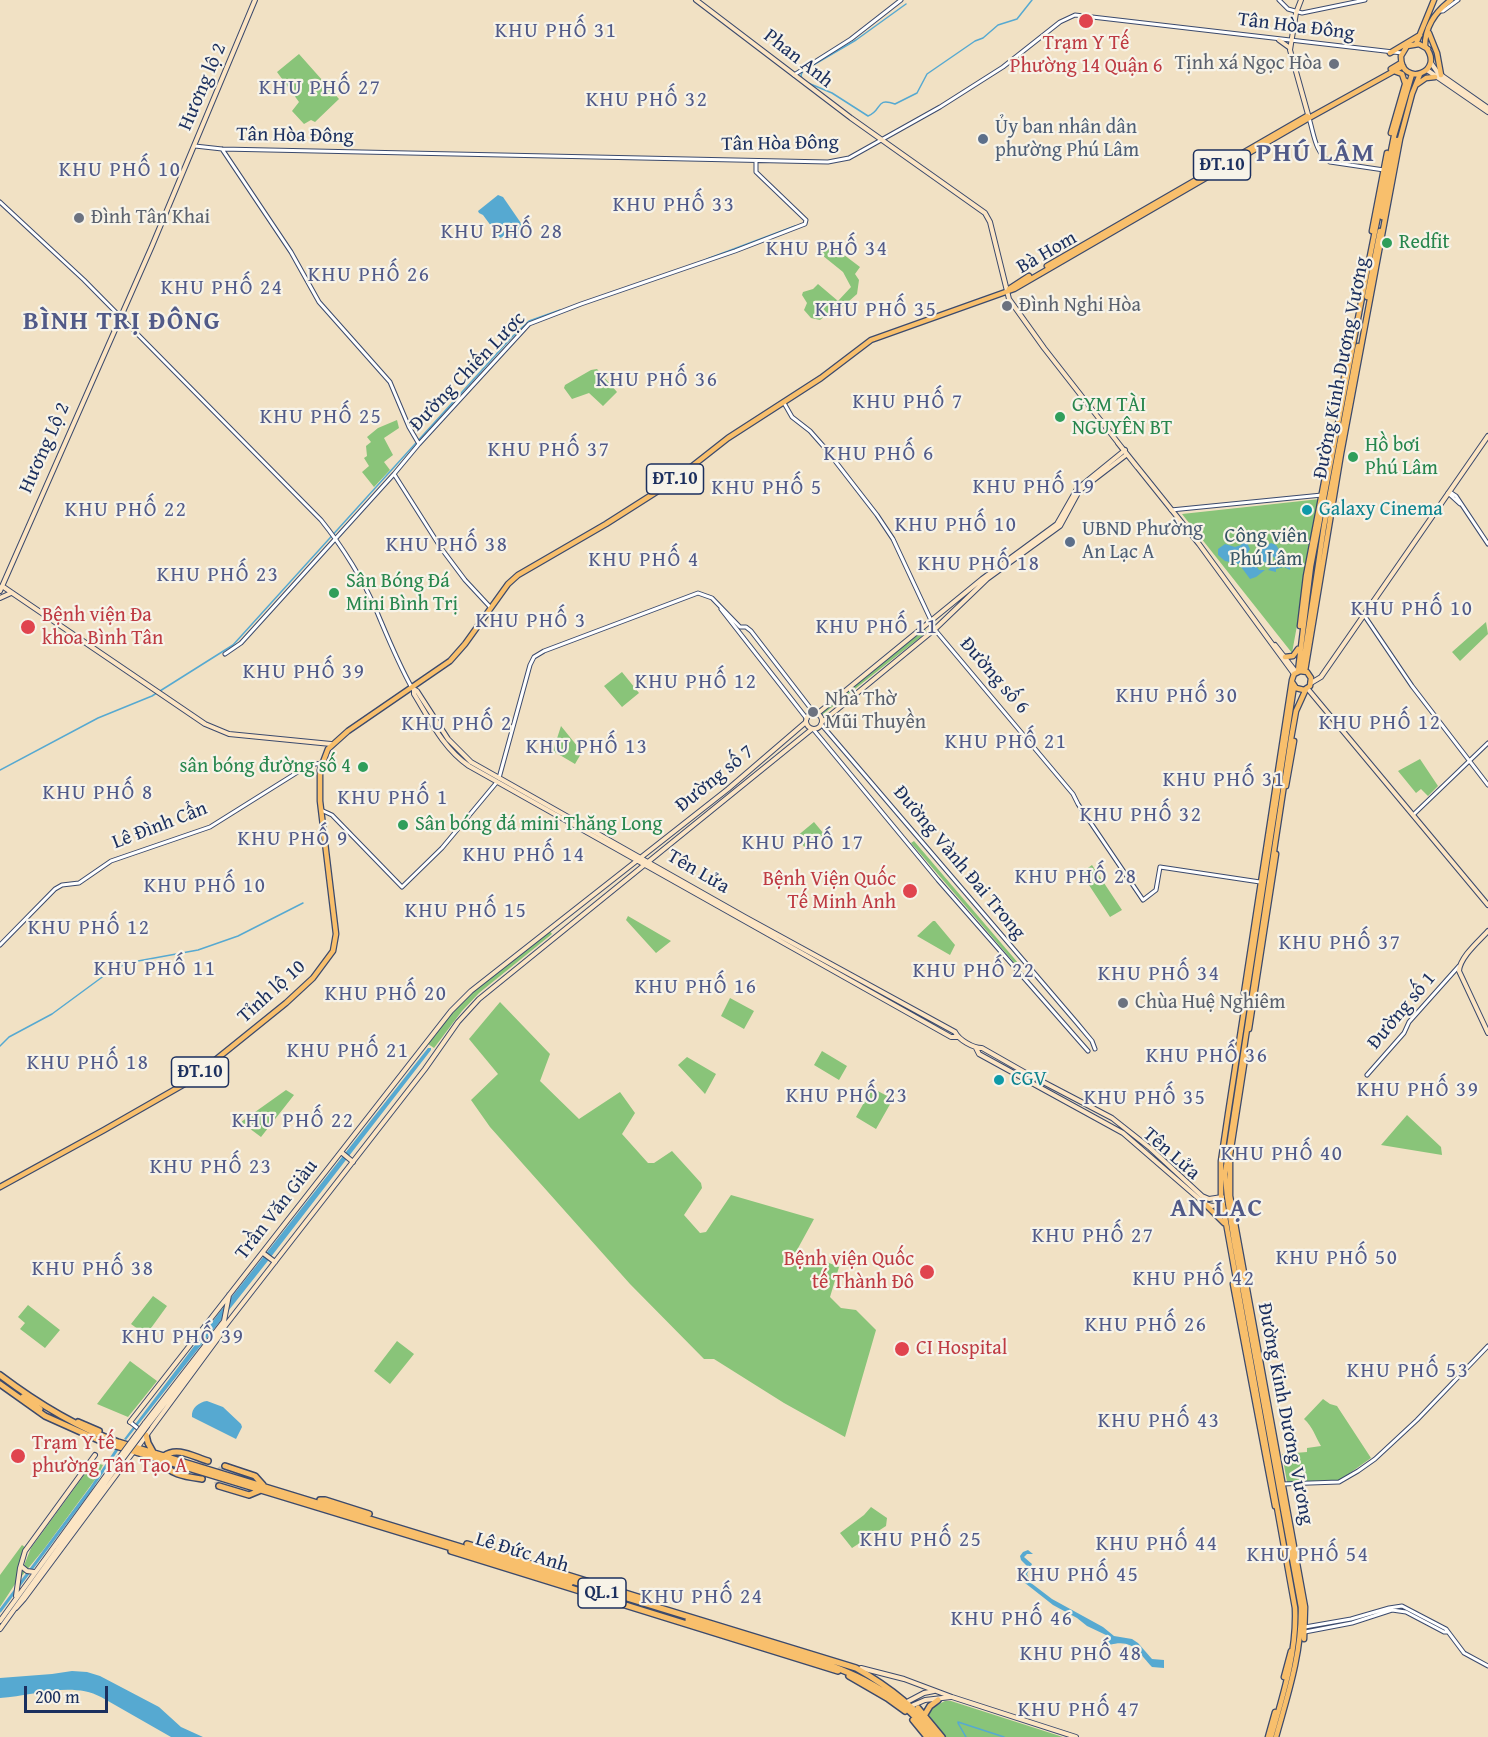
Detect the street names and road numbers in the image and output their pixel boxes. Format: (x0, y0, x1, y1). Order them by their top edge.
street label: Tân Hòa Đông (1236, 8, 1356, 46)
street label: Phan Anh (758, 24, 838, 94)
street label: Hương lộ 2 (174, 40, 232, 134)
street label: Tân Hòa Đông (236, 123, 354, 149)
street label: Tân Hòa Đông (721, 131, 839, 157)
road number: ĐT.10 (1194, 150, 1250, 180)
street label: Bà Hom (1013, 226, 1081, 280)
street label: Đường Kinh Dương Vương (1309, 255, 1375, 481)
street label: Đường Chiến Lược (405, 307, 531, 437)
street label: Hương Lộ 2 (14, 399, 76, 497)
road number: ĐT.10 (646, 464, 704, 494)
street label: Đường số 6 (954, 633, 1034, 719)
street label: Đường số 7 (671, 740, 759, 818)
street label: Đường Vành Đai Trong (888, 781, 1030, 945)
street label: Lê Đình Cẩn (109, 797, 211, 855)
street label: Tên Lửa (663, 845, 733, 899)
street label: Tỉnh lộ 10 (233, 955, 311, 1029)
street label: Đường số 1 (1363, 967, 1441, 1055)
road number: ĐT.10 (172, 1057, 228, 1087)
street label: Tên Lửa (1137, 1123, 1205, 1185)
street label: Trần Văn Giàu (230, 1155, 324, 1265)
street label: Đường Kinh Dương Vương (1252, 1301, 1318, 1527)
street label: Lê Đức Anh (472, 1527, 572, 1579)
road number: QL.1 (578, 1578, 626, 1608)

